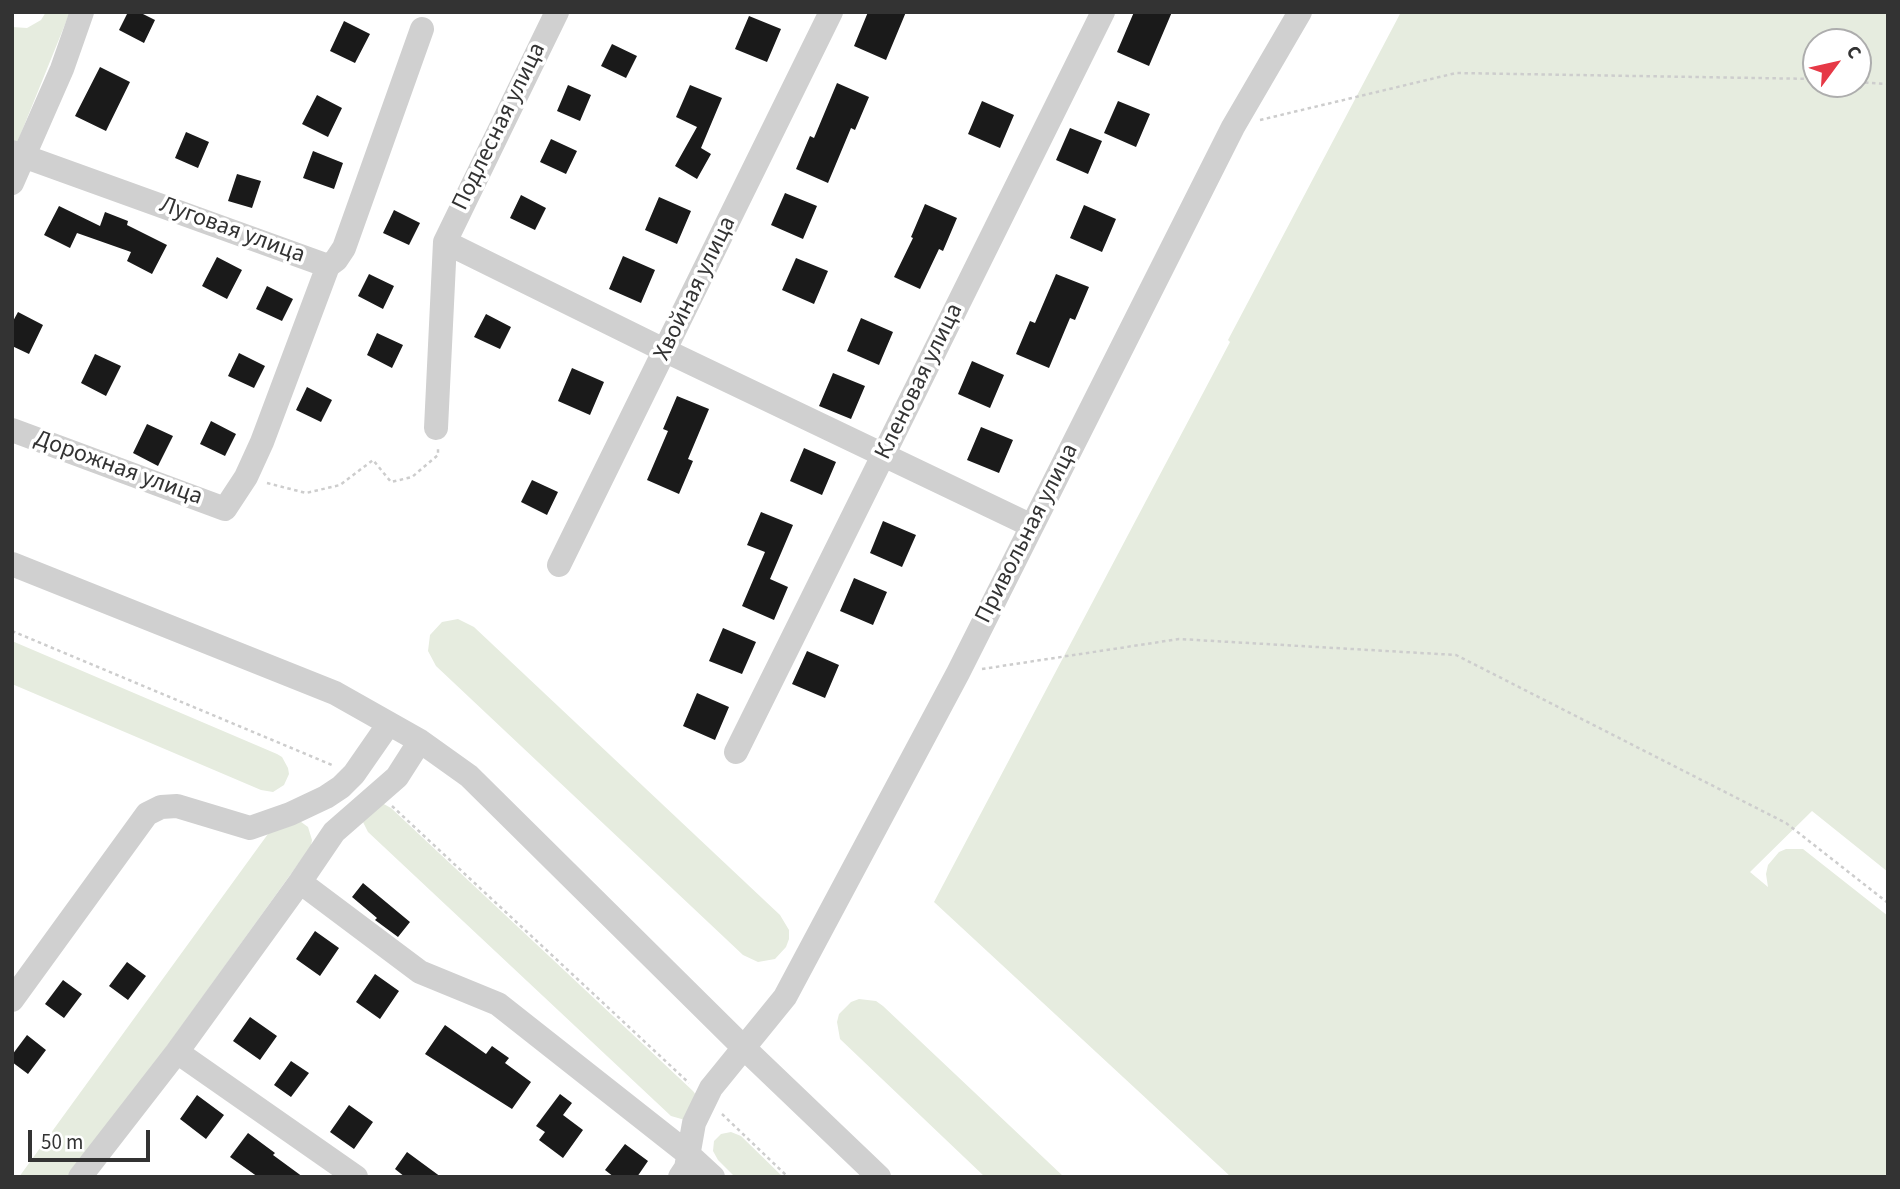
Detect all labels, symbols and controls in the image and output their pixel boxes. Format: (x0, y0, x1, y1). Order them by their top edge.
north arrow (1802, 28, 1872, 98)
street label: Подлесная улица (447, 38, 553, 216)
text: С (1839, 40, 1868, 64)
street label: Луговая улица (155, 191, 309, 271)
street label: Хвойная улица (649, 212, 743, 366)
street label: Кленовая улица (870, 299, 970, 465)
street label: Дорожная улица (30, 425, 206, 513)
street label: Привольная улица (970, 439, 1086, 629)
scale bar (32, 1116, 154, 1160)
text: 50 m (41, 1127, 83, 1157)

